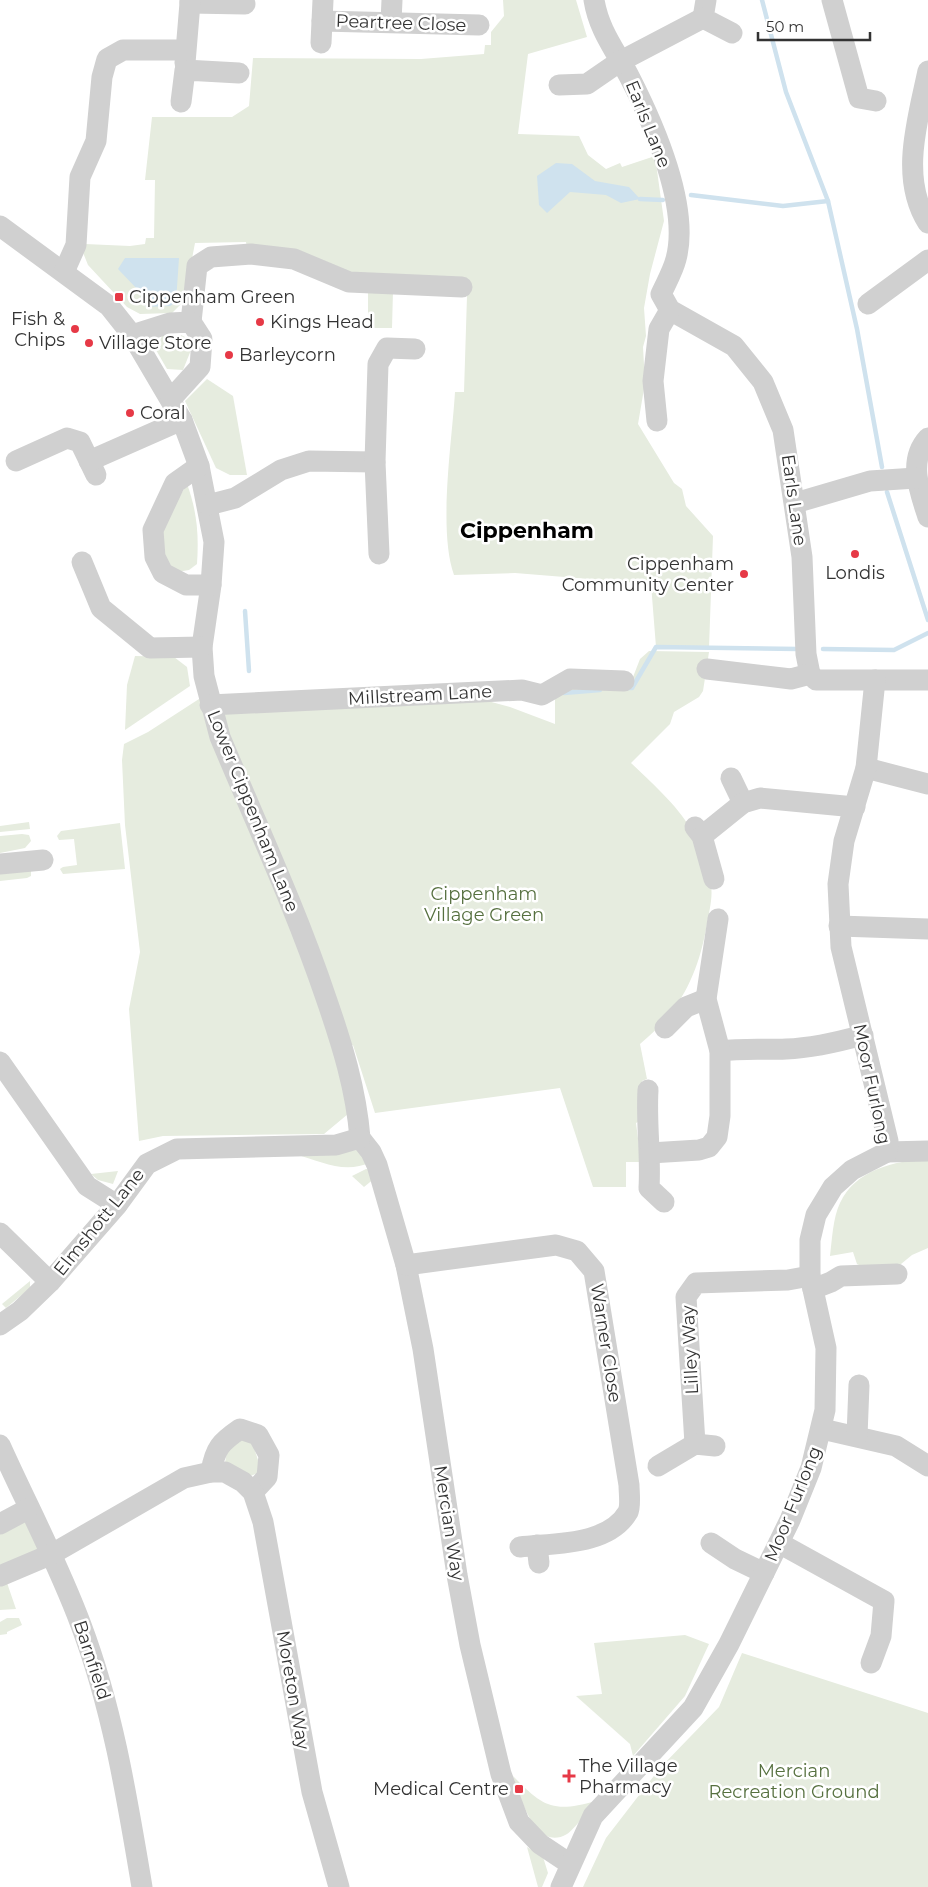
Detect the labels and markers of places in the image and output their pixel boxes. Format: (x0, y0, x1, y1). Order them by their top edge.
place label: Cippenham Green (129, 286, 295, 308)
marker: Cippenham Green (113, 291, 125, 303)
place label: Fish & Chips (11, 308, 65, 351)
place label: Kings Head (270, 311, 374, 333)
marker: Kings Head (254, 316, 266, 328)
marker: Fish & Chips (69, 323, 81, 335)
place label: Village Store (99, 332, 212, 354)
marker: Village Store (83, 337, 95, 349)
place label: Barleycorn (239, 344, 336, 366)
marker: Barleycorn (223, 349, 235, 361)
place label: Coral (140, 402, 186, 424)
marker: Coral (124, 407, 136, 419)
marker: Londis (849, 548, 861, 560)
place label: Cippenham Community Center (562, 553, 734, 596)
place label: Londis (825, 562, 885, 584)
marker: Cippenham Community Center (738, 568, 750, 580)
place label: The Village Pharmacy (579, 1755, 678, 1798)
marker: The Village Pharmacy (563, 1770, 575, 1782)
place label: Medical Centre (373, 1778, 509, 1800)
marker: Medical Centre (513, 1783, 525, 1795)

